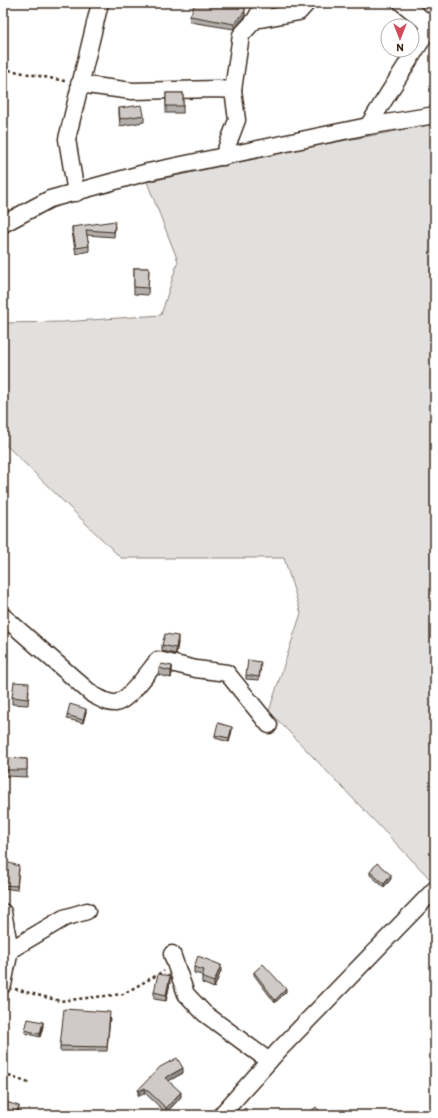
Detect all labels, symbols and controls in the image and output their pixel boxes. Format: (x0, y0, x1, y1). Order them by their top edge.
north arrow (380, 18, 420, 58)
text: N (396, 41, 404, 54)

